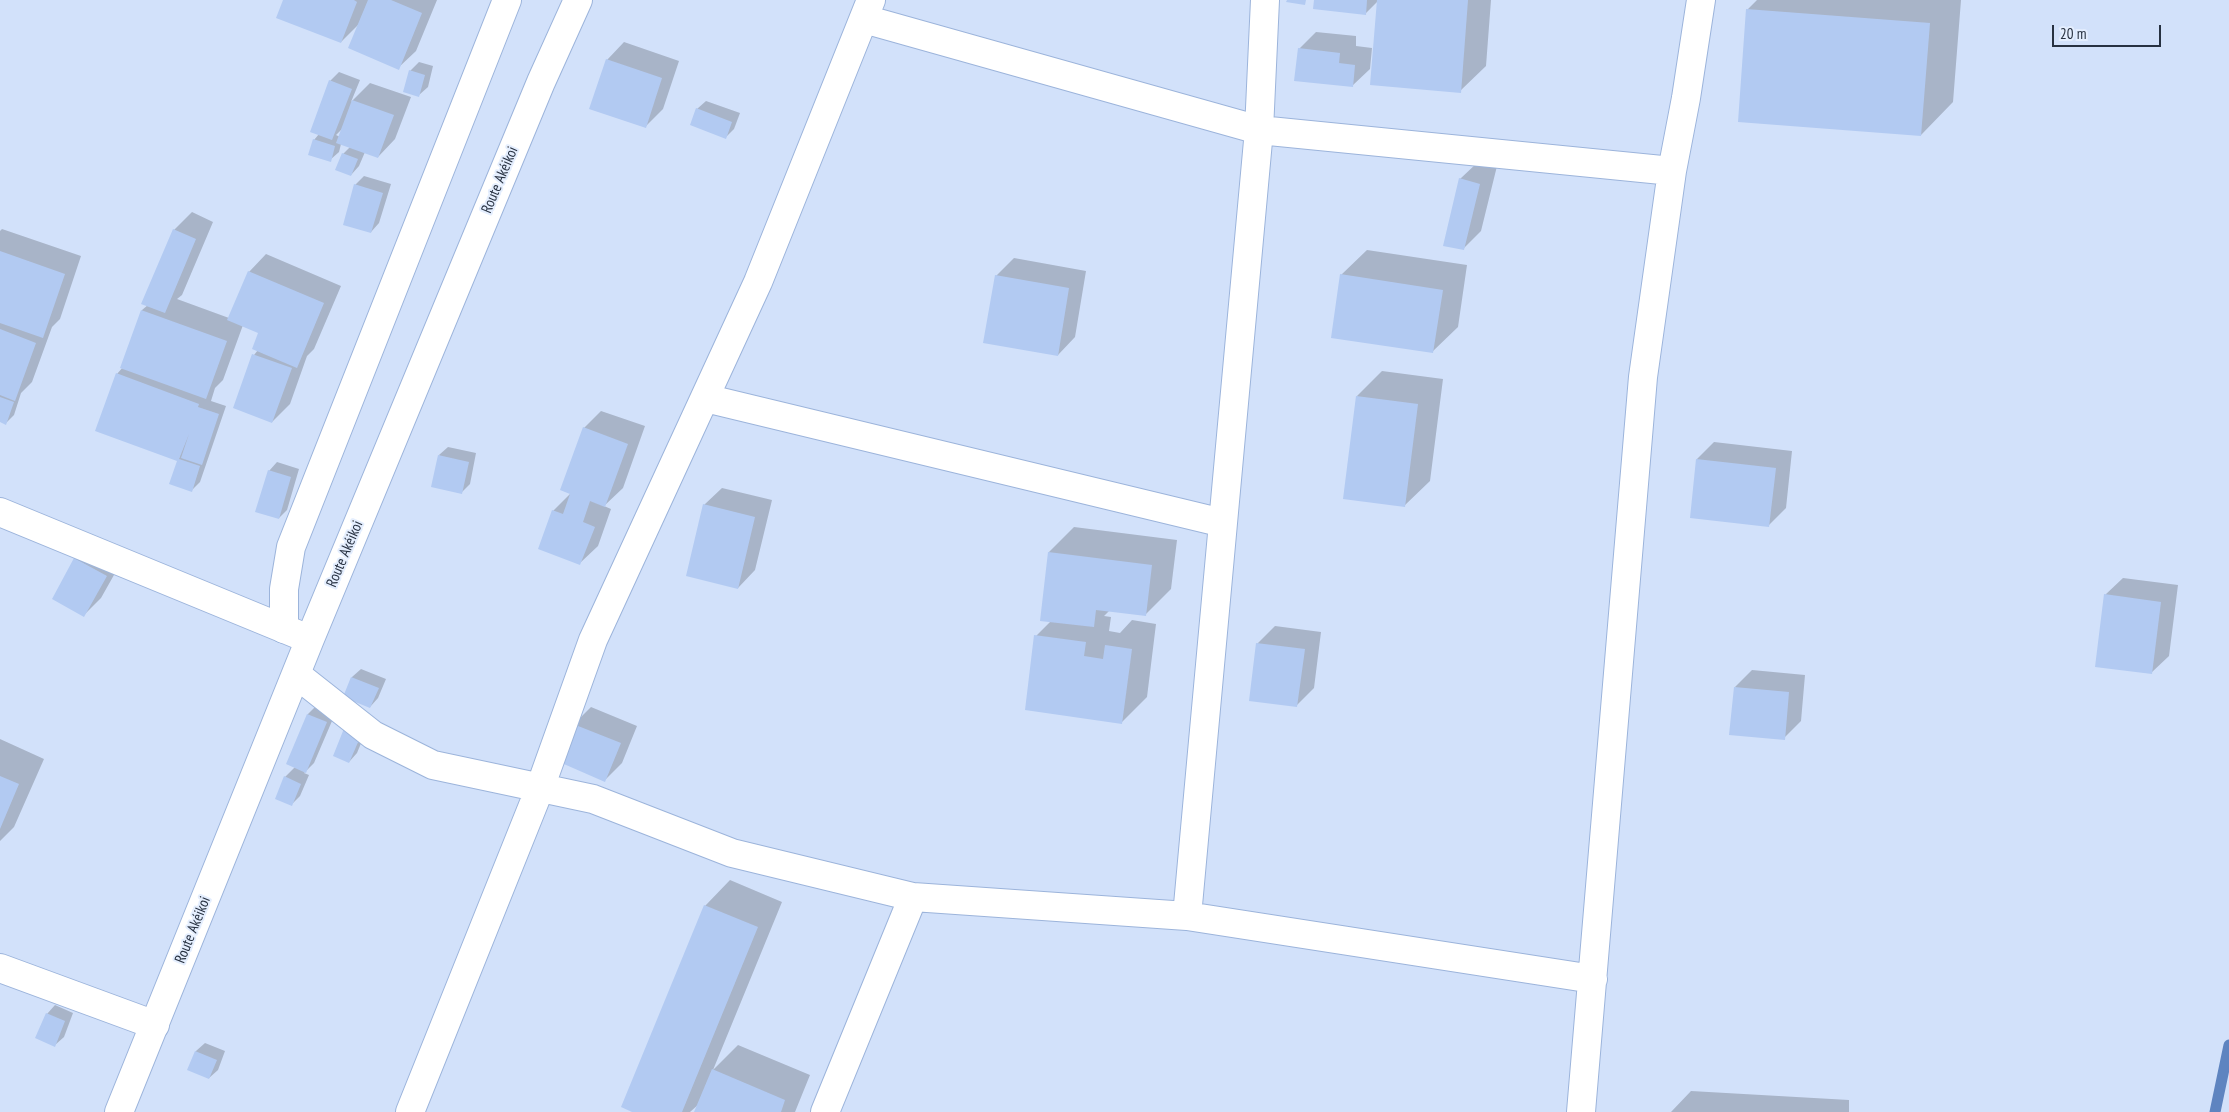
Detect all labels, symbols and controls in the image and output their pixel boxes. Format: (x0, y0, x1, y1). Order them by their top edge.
scale bar (2054, 15, 2163, 47)
text: 20 m (2060, 24, 2086, 43)
street label: Route Akéikoi (478, 144, 522, 216)
street label: Route Akéikoi (323, 518, 367, 590)
street label: Route Akéikoi (171, 894, 215, 966)

